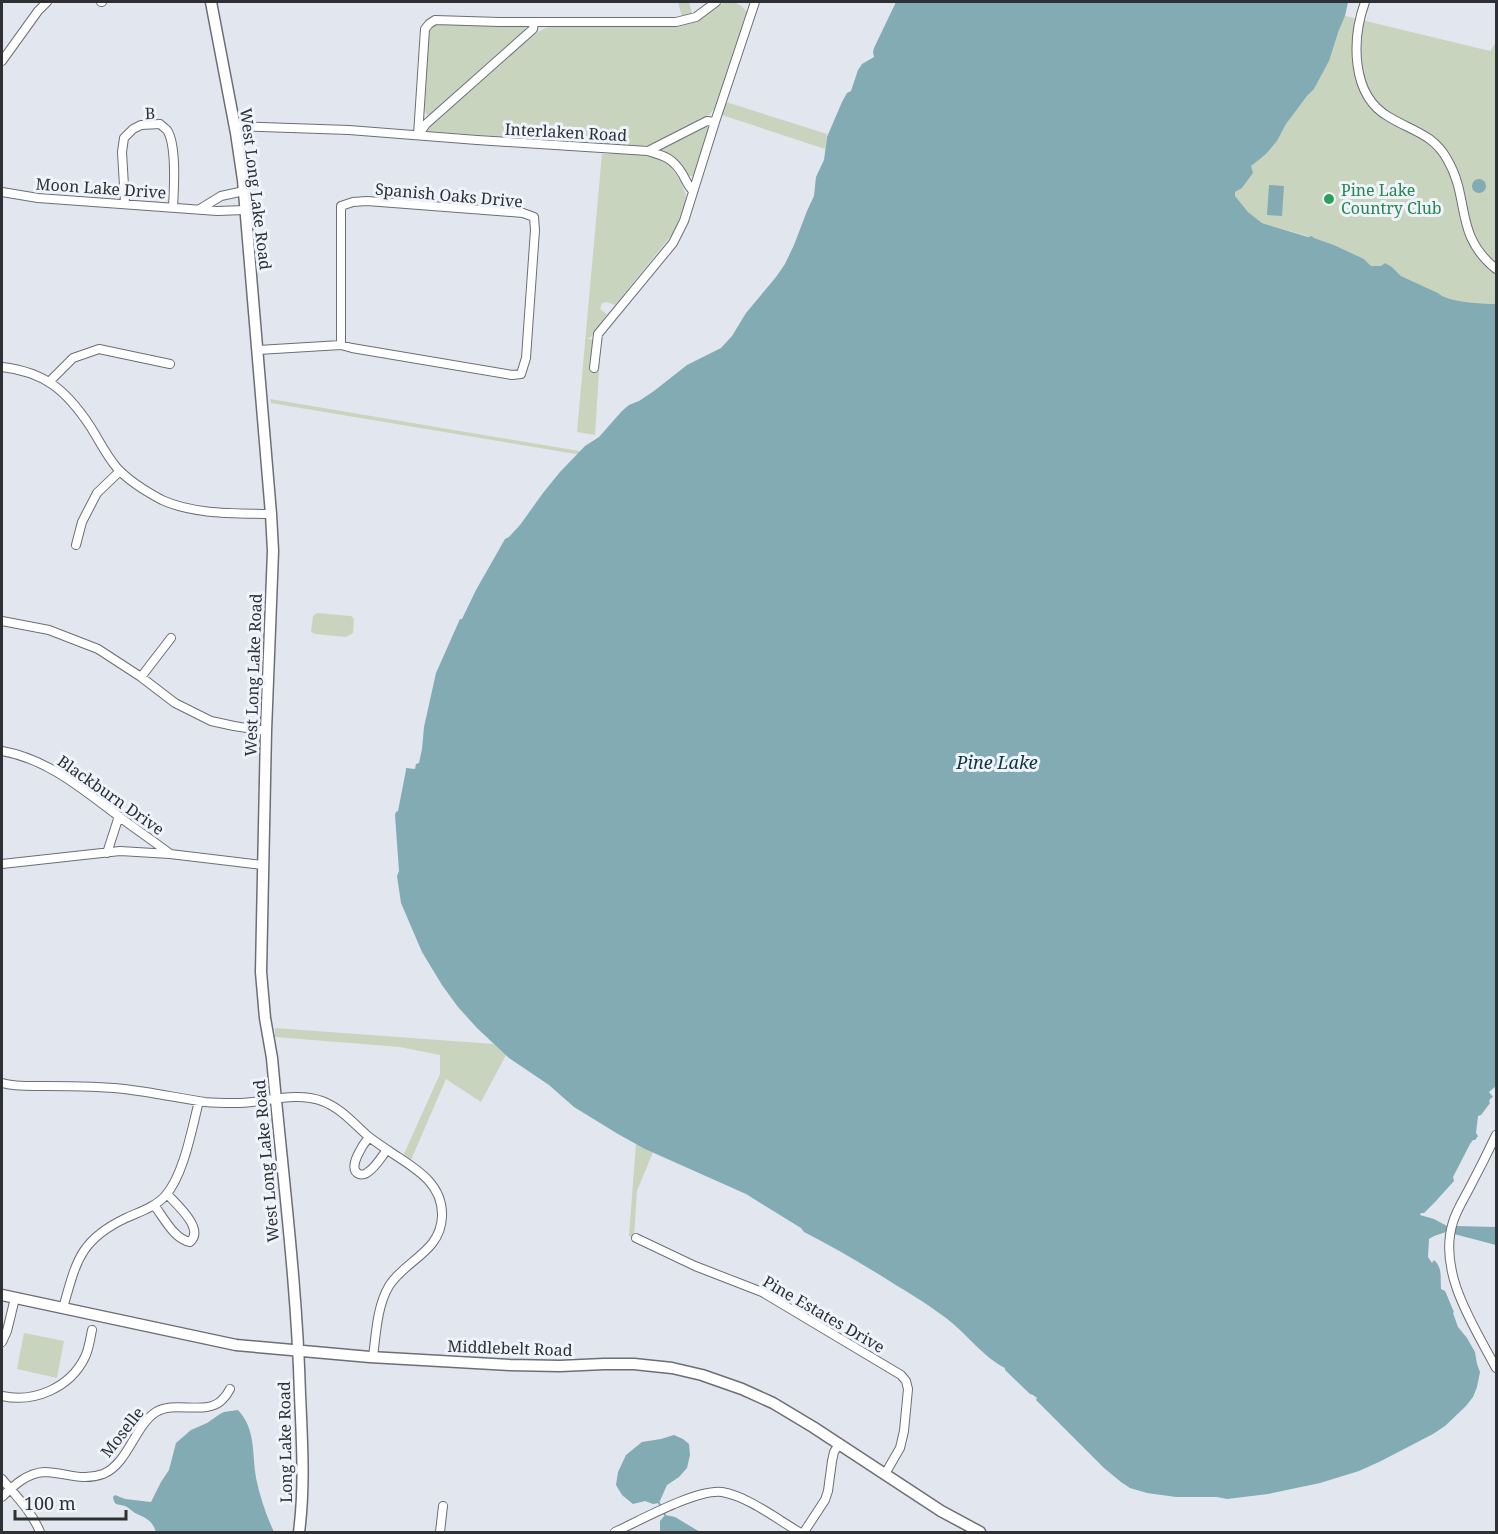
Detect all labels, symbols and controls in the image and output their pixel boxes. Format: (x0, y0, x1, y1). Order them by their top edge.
street label: B (144, 102, 156, 124)
street label: West Long Lake Road (235, 107, 277, 271)
street label: Interlaken Road (504, 118, 628, 146)
street label: Moon Lake Drive (35, 172, 167, 204)
street label: Spanish Oaks Drive (374, 178, 524, 212)
place label: Pine Lake Country Club (1341, 179, 1442, 219)
marker: Pine Lake Country Club (1322, 192, 1336, 206)
street label: West Long Lake Road (239, 593, 267, 757)
street label: Blackburn Drive (53, 750, 169, 840)
water label: Pine Lake (955, 750, 1038, 774)
street label: West Long Lake Road (248, 1079, 284, 1243)
street label: Pine Estates Drive (759, 1270, 889, 1358)
street label: Middlebelt Road (447, 1335, 573, 1361)
street label: Long Lake Road (273, 1381, 297, 1503)
street label: Moselle (95, 1402, 149, 1462)
scale bar (15, 1483, 126, 1521)
text: 100 m (24, 1491, 76, 1515)

